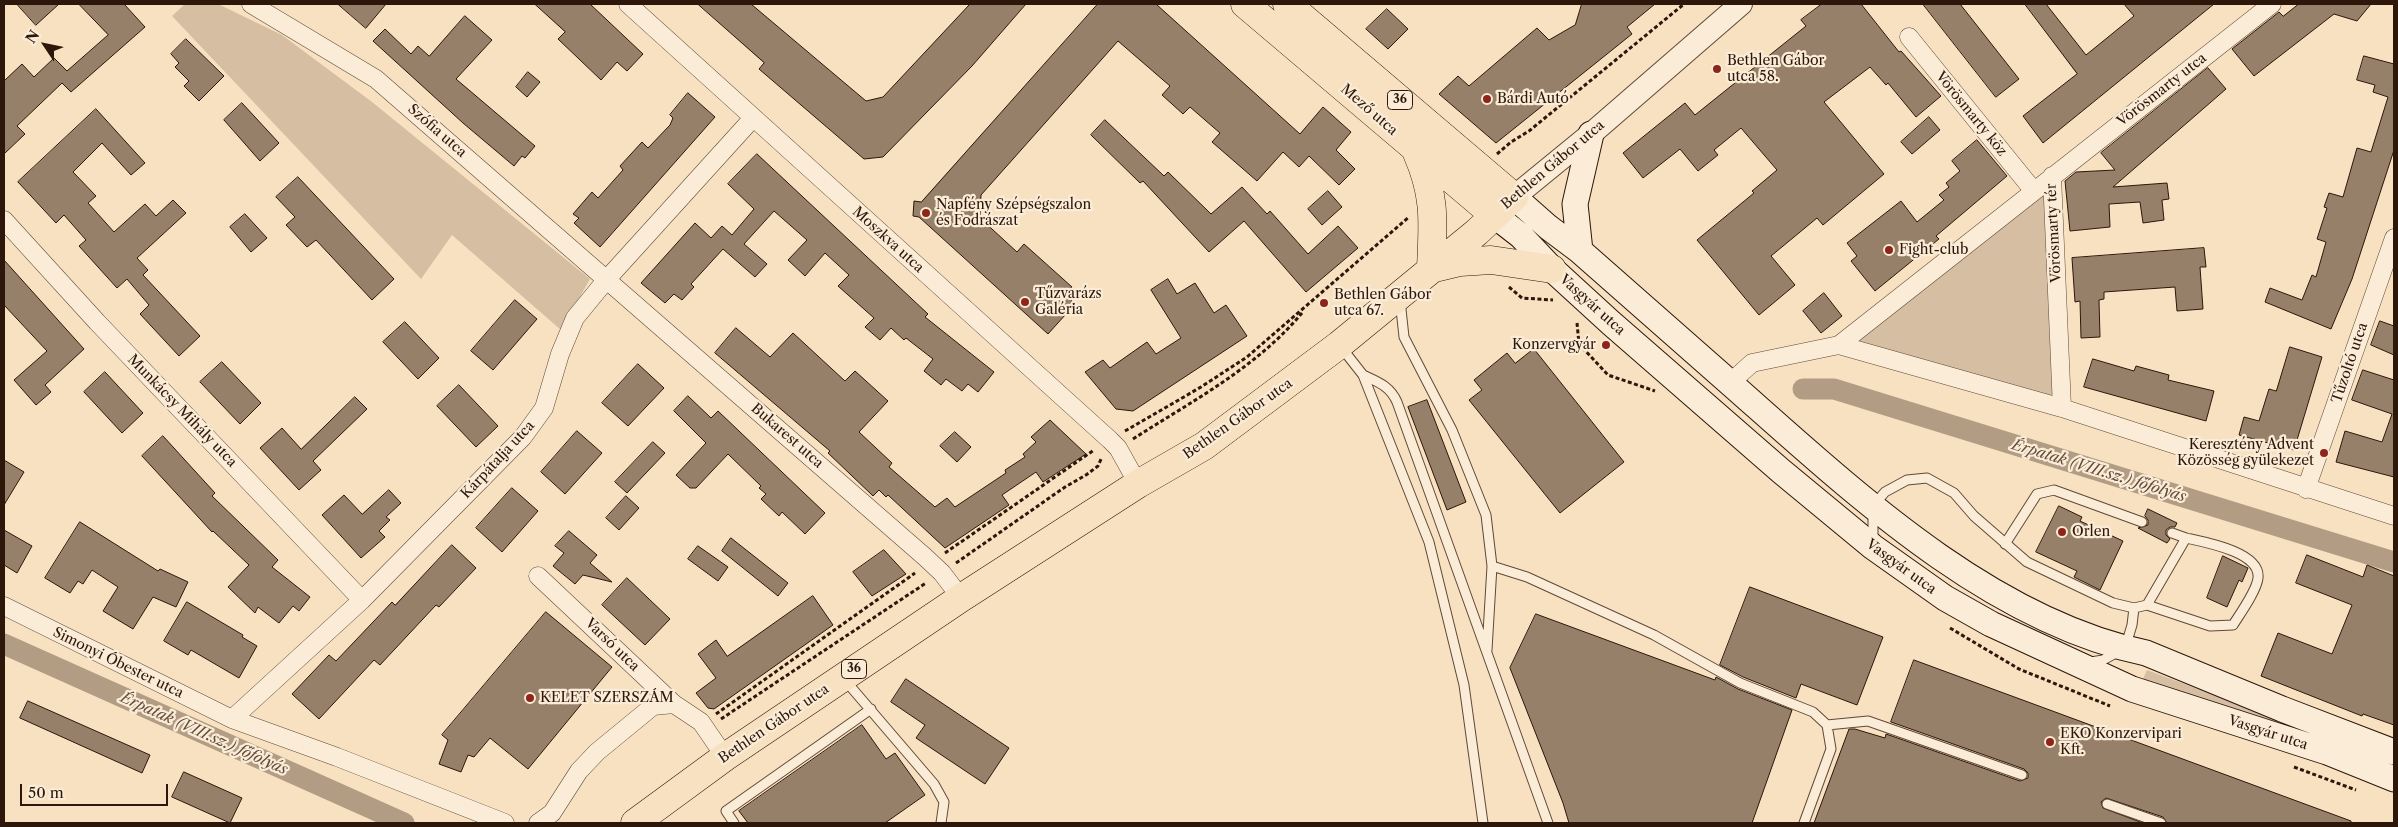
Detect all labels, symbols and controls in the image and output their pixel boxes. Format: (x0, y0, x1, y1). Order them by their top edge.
north arrow (20, 20, 70, 70)
text: N (22, 27, 43, 47)
street label: Vörösmarty utca (2114, 50, 2210, 130)
place label: Bethlen Gábor utca 58. (1727, 53, 1824, 85)
marker: Bethlen Gábor utca 58. (1711, 63, 1723, 75)
street label: Vörösmarty köz (1932, 68, 2010, 160)
street label: Mező utca (1337, 81, 1401, 139)
road number: 36 (1388, 90, 1412, 110)
place label: Bárdi Autó (1497, 91, 1569, 107)
marker: Bárdi Autó (1481, 93, 1493, 105)
street label: Szófia utca (404, 101, 470, 161)
street label: Bethlen Gábor utca (1498, 117, 1608, 213)
street label: Vörösmarty tér (2043, 183, 2065, 283)
place label: Napfény Szépségszalon és Fodrászat (936, 197, 1091, 230)
street label: Moszkva utca (849, 204, 927, 276)
marker: Napfény Szépségszalon és Fodrászat (920, 207, 932, 219)
place label: Fight-club (1899, 242, 1968, 258)
marker: Fight-club (1883, 244, 1895, 256)
street label: Vasgyár utca (1556, 271, 1628, 339)
place label: Tűzvarázs Galéria (1035, 286, 1102, 318)
place label: Bethlen Gábor utca 67. (1334, 287, 1431, 320)
marker: Tűzvarázs Galéria (1019, 296, 1031, 308)
marker: Bethlen Gábor utca 67. (1318, 297, 1330, 309)
street label: Tűzoltó utca (2328, 321, 2372, 405)
place label: Konzervgyár (1512, 337, 1596, 353)
marker: Konzervgyár (1600, 339, 1612, 351)
street label: Munkácsy Mihály utca (124, 351, 240, 471)
street label: Bethlen Gábor utca (1180, 375, 1296, 463)
street label: Bukarest utca (747, 400, 827, 472)
street label: Kárpátalja utca (458, 418, 538, 502)
water label: Érpatak (VIII.sz.) főfolyás (2010, 436, 2188, 506)
place label: Keresztény Advent Közösség gyülekezet (2177, 437, 2314, 470)
marker: Keresztény Advent Közösség gyülekezet (2318, 447, 2330, 459)
place label: Orlen (2072, 524, 2110, 540)
marker: Orlen (2056, 526, 2068, 538)
street label: Vasgyár utca (1863, 536, 1939, 598)
street label: Varsó utca (581, 615, 643, 675)
street label: Simonyi Óbester utca (50, 624, 186, 702)
road number: 36 (842, 660, 866, 679)
street label: Bethlen Gábor utca (716, 681, 832, 767)
water label: Érpatak (VIII.sz.) főfolyás (118, 689, 290, 779)
place label: KELET SZERSZÁM (540, 690, 674, 706)
marker: KELET SZERSZÁM (524, 692, 536, 704)
street label: Vasgyár utca (2226, 712, 2310, 754)
place label: EKO Konzervipari Kft. (2060, 726, 2182, 759)
marker: EKO Konzervipari Kft. (2044, 736, 2056, 748)
scale bar (22, 774, 170, 806)
text: 50 m (28, 783, 64, 802)

